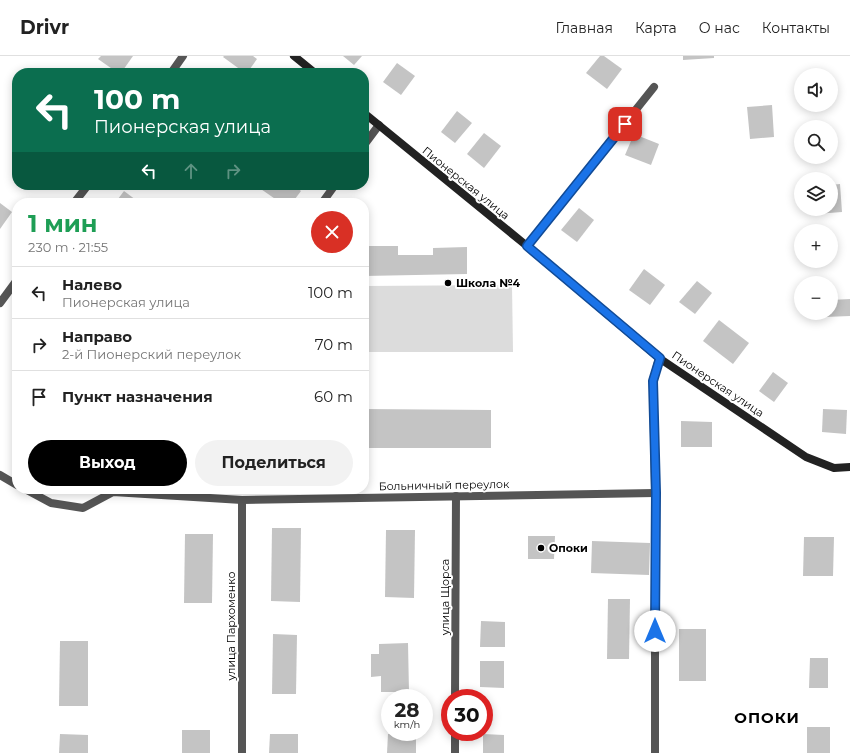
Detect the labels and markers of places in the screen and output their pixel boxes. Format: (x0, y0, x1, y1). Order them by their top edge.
pin (608, 107, 642, 141)
place label: Школа №4 (456, 276, 520, 290)
marker: Школа №4 (443, 278, 453, 288)
place label: Опоки (549, 541, 588, 555)
marker: Опоки (536, 543, 546, 553)

